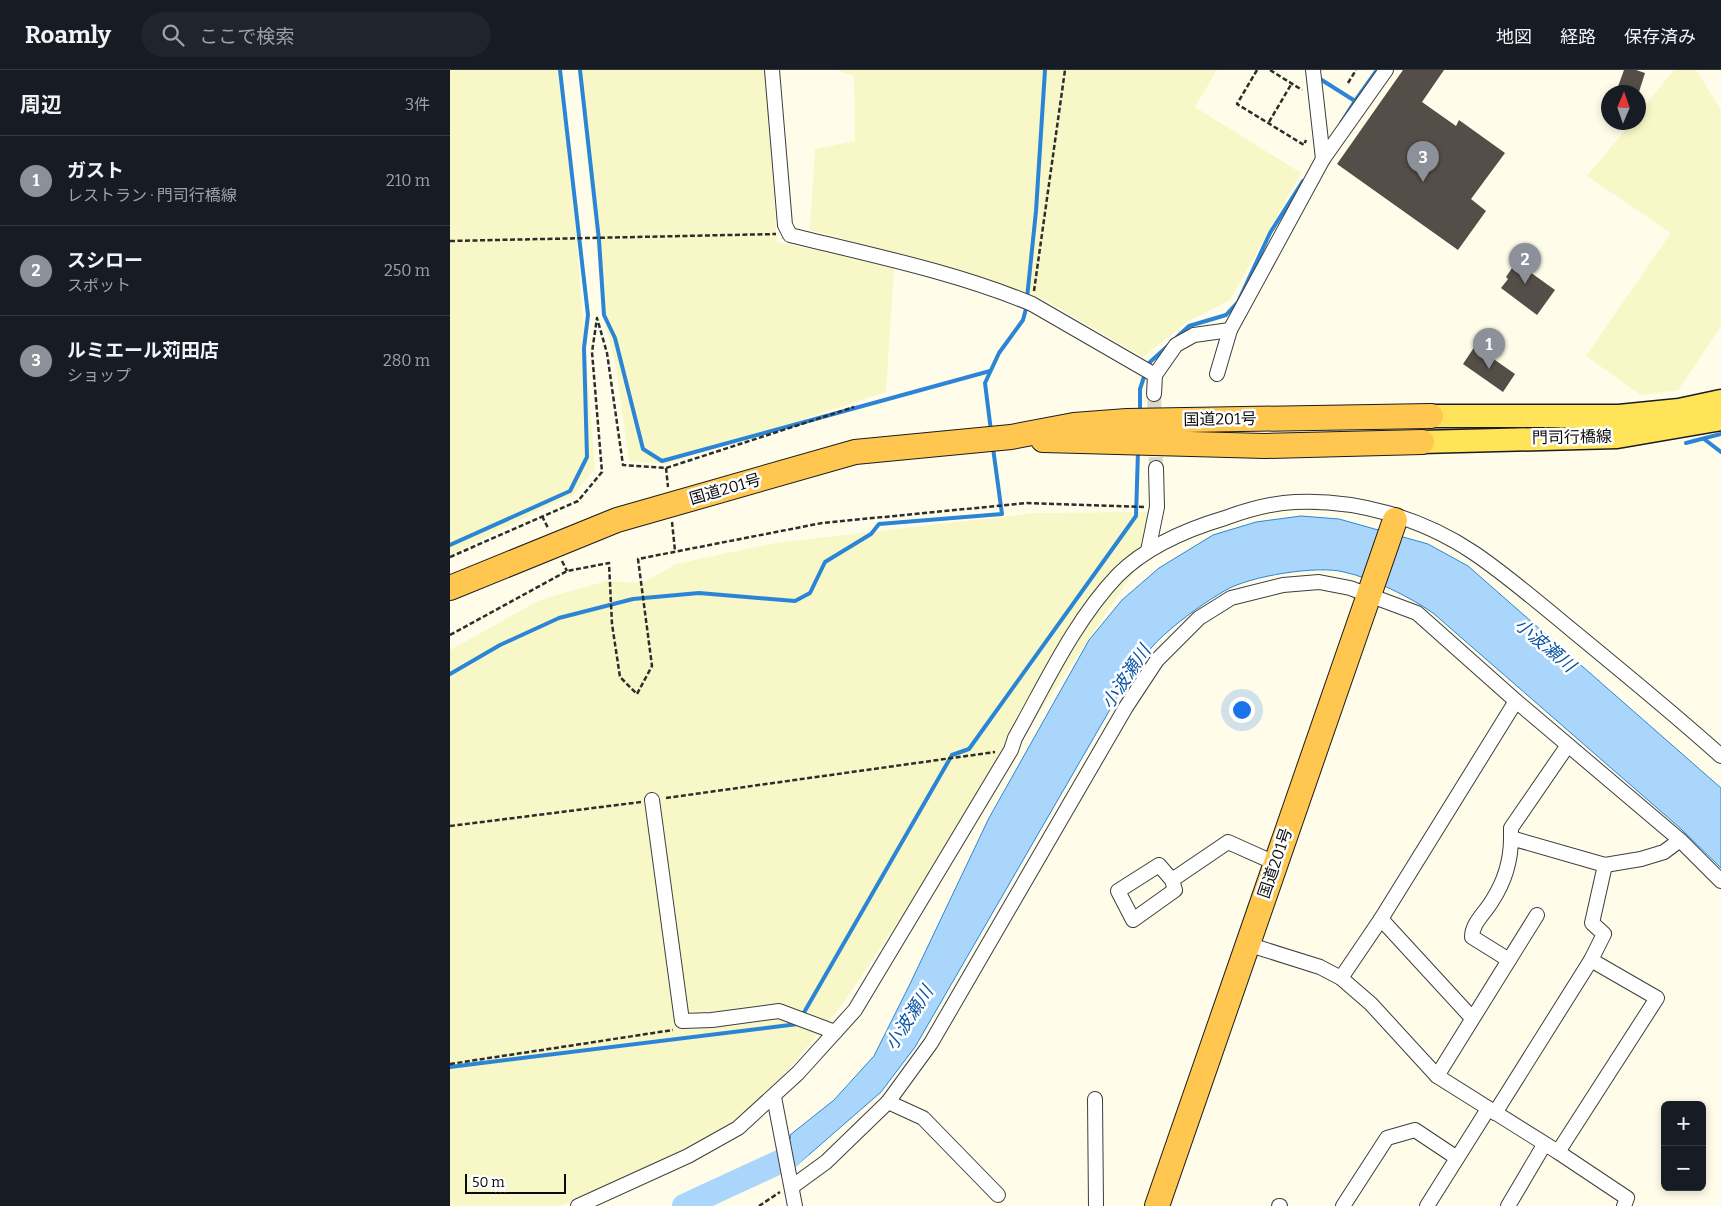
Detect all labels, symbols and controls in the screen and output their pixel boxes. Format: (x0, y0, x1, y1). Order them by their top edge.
search box (141, 12, 491, 57)
text: Roamly (25, 21, 111, 49)
icon: search (159, 21, 187, 49)
text: ここで検索 (199, 25, 294, 48)
text: 地図 (1496, 26, 1532, 48)
text: 経路 (1560, 26, 1596, 48)
text: 保存済み (1624, 26, 1696, 48)
north arrow (1601, 85, 1646, 130)
text: 周辺 (20, 92, 62, 118)
text: 3件 (405, 95, 430, 114)
pin: 3 (1407, 141, 1439, 182)
text: ガスト (67, 159, 124, 182)
text: 1 (33, 171, 39, 190)
text: 210 m (386, 171, 430, 190)
text: レストラン · 門司行橋線 (67, 186, 237, 205)
pin: 2 (1509, 243, 1541, 284)
text: スシロー (67, 249, 143, 272)
text: 2 (31, 261, 41, 280)
text: 250 m (384, 261, 430, 280)
text: スポット (67, 276, 131, 295)
pin: 1 (1473, 328, 1505, 369)
text: ルミエール苅田店 (67, 339, 219, 362)
text: 3 (31, 351, 41, 370)
text: 280 m (383, 351, 430, 370)
text: ショップ (67, 366, 131, 385)
street label: 国道201号 (1183, 409, 1257, 429)
street label: 門司行橋線 (1532, 427, 1612, 447)
street label: 国道201号 (687, 470, 763, 508)
water label: 小波瀬川 (1510, 613, 1581, 678)
water label: 小波瀬川 (1097, 639, 1156, 713)
your location (1229, 697, 1255, 723)
street label: 国道201号 (1254, 825, 1296, 901)
water label: 小波瀬川 (880, 980, 939, 1054)
map controls (1661, 1101, 1706, 1191)
button: + (1661, 1101, 1706, 1146)
button: − (1661, 1146, 1706, 1191)
scale bar (465, 1171, 566, 1194)
text: 50 m (472, 1174, 505, 1191)

